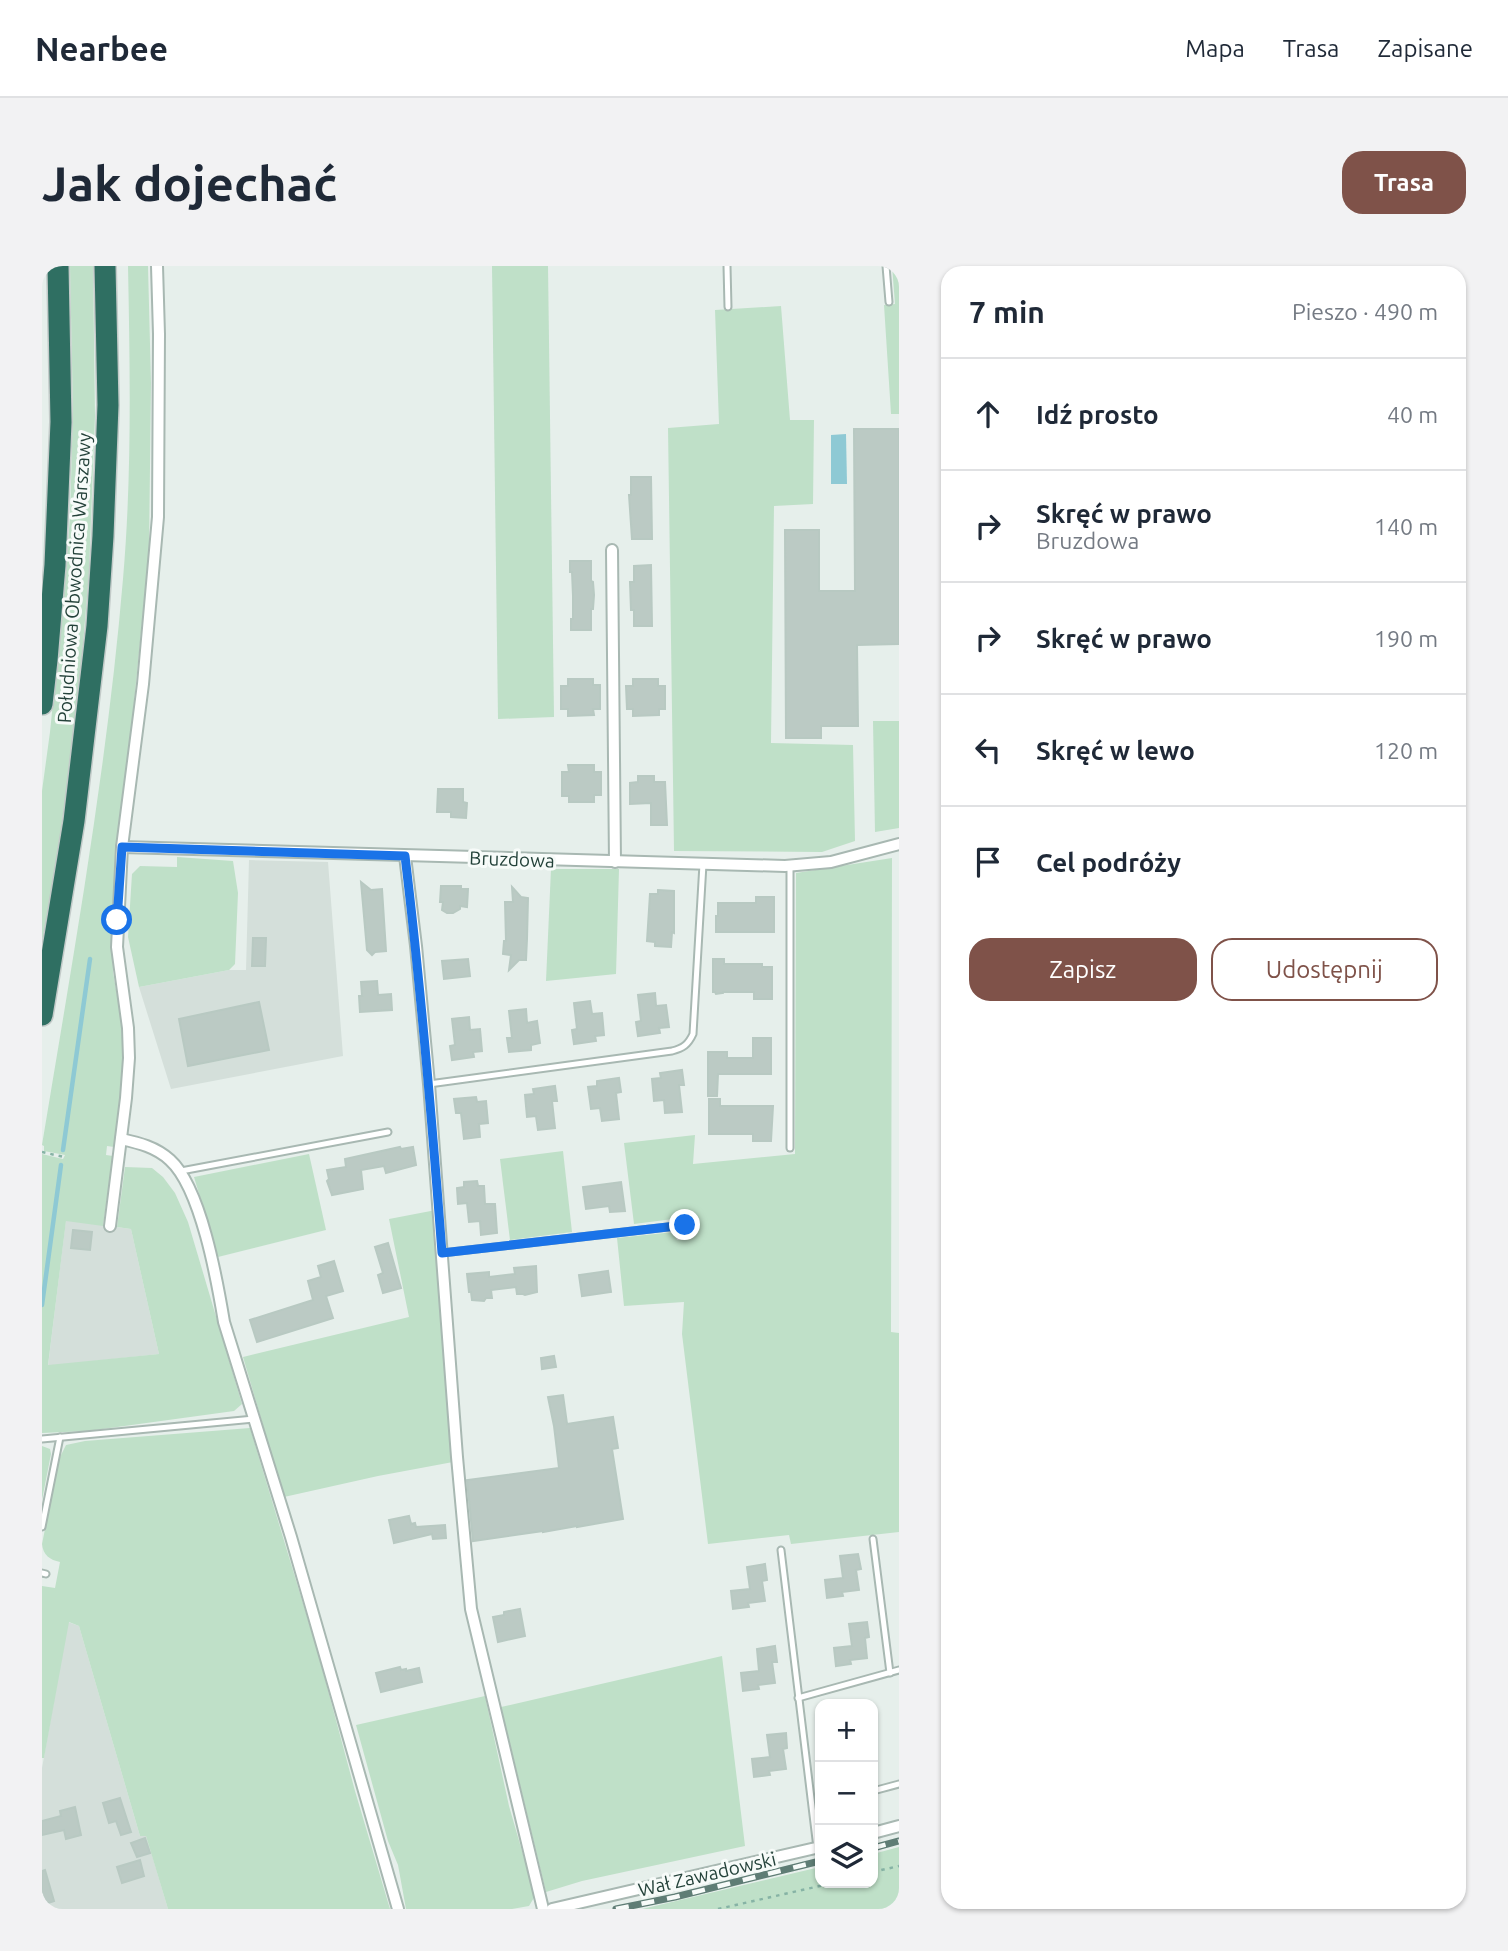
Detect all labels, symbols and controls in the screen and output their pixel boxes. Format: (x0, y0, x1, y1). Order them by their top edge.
text: Nearbee (35, 30, 168, 67)
text: Mapa (1185, 35, 1245, 62)
text: Trasa (1283, 35, 1339, 62)
text: Zapisane (1377, 35, 1473, 62)
button: Trasa (1342, 151, 1466, 214)
text: Jak dojechać (42, 155, 337, 210)
text: 7 min (969, 295, 1045, 329)
text: Pieszo · 490 m (1292, 299, 1438, 324)
icon: ahead (969, 395, 1007, 433)
text: Idź prosto (1036, 400, 1159, 429)
text: 40 m (1387, 402, 1438, 427)
street label: Południowa Obwodnica Warszawy (53, 432, 95, 724)
text: Skręć w prawo (1036, 499, 1212, 528)
icon: right (969, 507, 1007, 545)
text: 140 m (1374, 514, 1438, 539)
text: Bruzdowa (1036, 528, 1139, 553)
icon: right (969, 619, 1007, 657)
text: Skręć w prawo (1036, 624, 1212, 653)
text: 190 m (1374, 626, 1438, 651)
icon: left (969, 731, 1007, 769)
text: Skręć w lewo (1036, 736, 1195, 765)
text: 120 m (1374, 738, 1438, 763)
icon: arrive (969, 843, 1007, 881)
street label: Bruzdowa (469, 847, 555, 871)
text: Cel podróży (1036, 848, 1181, 877)
route start (101, 904, 132, 935)
button: Zapisz (969, 938, 1197, 1001)
button: Udostępnij (1211, 938, 1438, 1001)
route end (669, 1209, 700, 1240)
map controls (815, 1699, 878, 1888)
button: + (815, 1699, 878, 1762)
button: − (815, 1762, 878, 1825)
button: layers (815, 1825, 878, 1888)
street label: Wał Zawadowski (636, 1847, 778, 1901)

